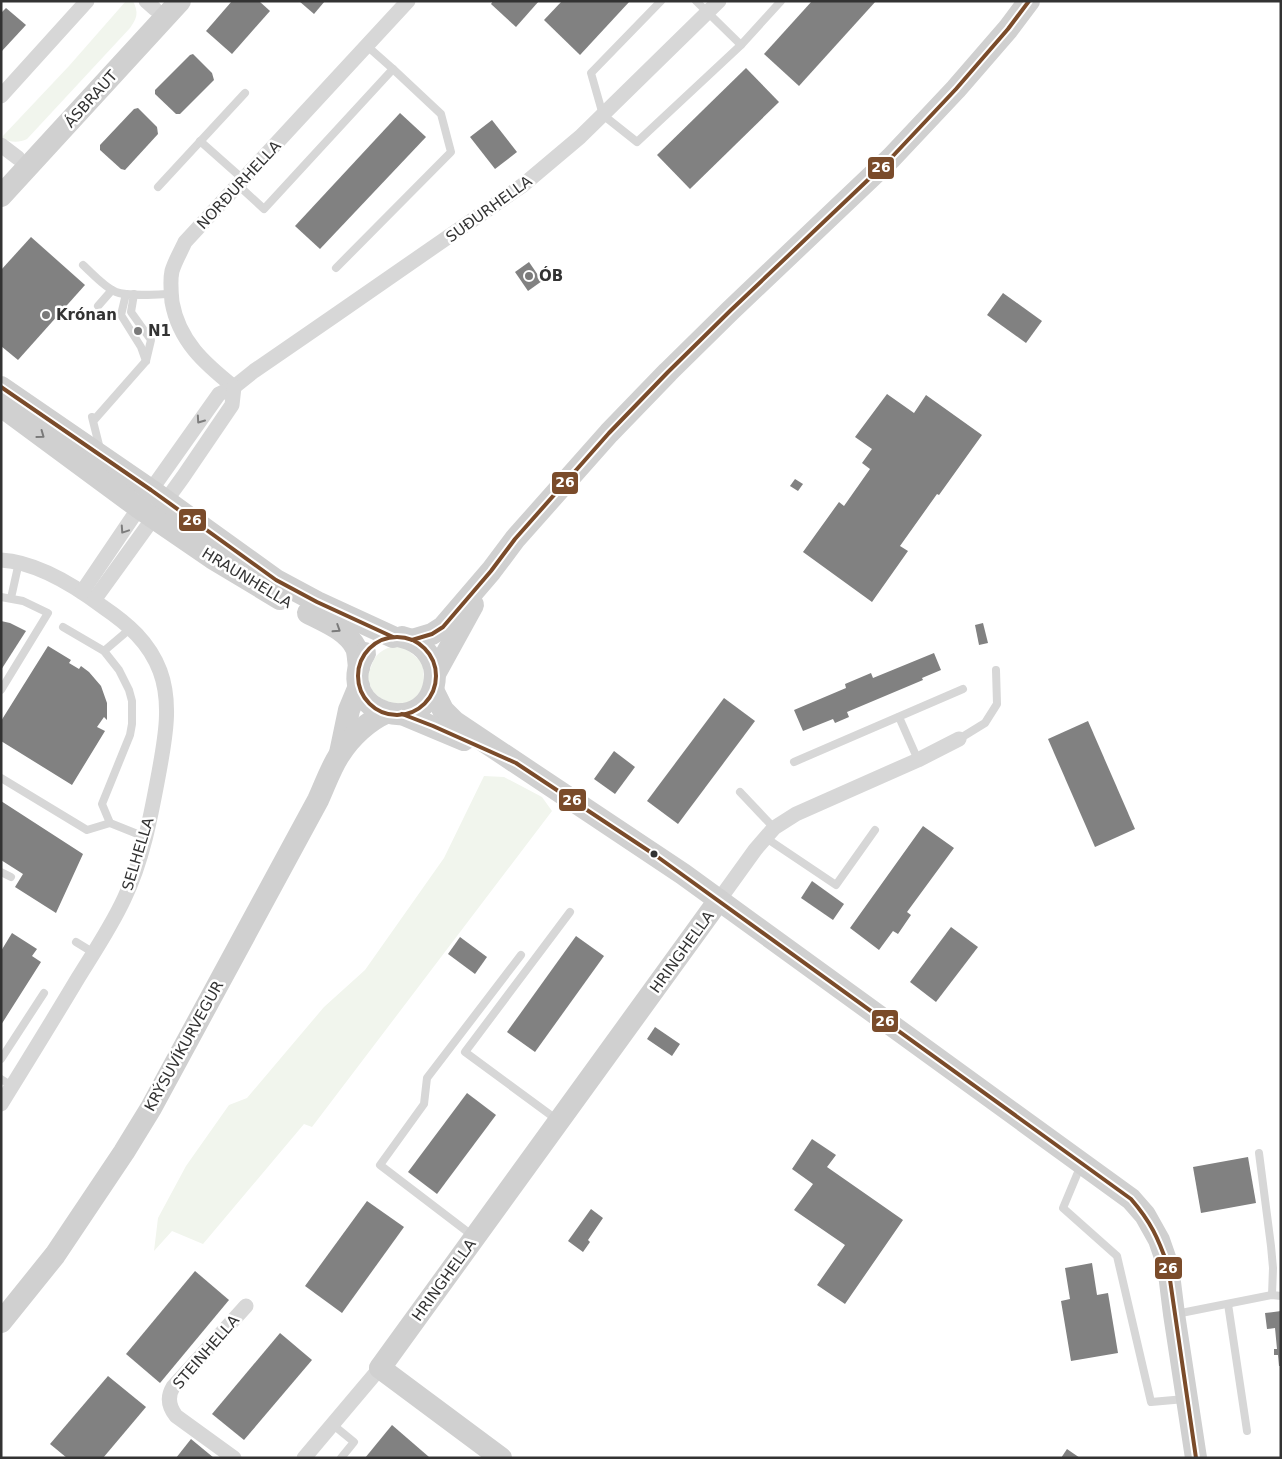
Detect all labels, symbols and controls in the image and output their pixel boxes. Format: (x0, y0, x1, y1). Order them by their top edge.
street label: ÁSBRAUT (60, 66, 122, 131)
street label: NORÐURHELLA (193, 136, 285, 233)
line badge: 26 (867, 156, 895, 180)
text: 26 (871, 159, 891, 175)
street label: SUÐURHELLA (443, 171, 536, 246)
place label: ÓB (539, 266, 563, 285)
marker: ÓB (523, 270, 535, 282)
place label: Krónan (56, 306, 117, 324)
marker: Krónan (40, 309, 52, 321)
place label: N1 (148, 322, 171, 340)
marker: N1 (132, 325, 144, 337)
one-way arrow (197, 414, 206, 424)
one-way arrow (35, 429, 45, 438)
line badge: 26 (551, 471, 579, 495)
text: 26 (555, 474, 575, 490)
line badge: 26 (178, 508, 207, 532)
text: 26 (182, 512, 202, 528)
one-way arrow (120, 525, 130, 534)
street label: HRAUNHELLA (199, 544, 296, 612)
one-way arrow (331, 623, 341, 632)
line badge: 26 (558, 788, 587, 812)
text: 26 (562, 792, 582, 808)
street label: SELHELLA (118, 815, 158, 893)
unlabelled marker (649, 849, 659, 859)
street label: HRINGHELLA (646, 907, 718, 997)
street label: KRÝSUVÍKURVEGUR (140, 977, 227, 1114)
line badge: 26 (871, 1009, 899, 1033)
text: 26 (875, 1013, 895, 1029)
street label: HRINGHELLA (408, 1235, 480, 1325)
line badge: 26 (1154, 1256, 1183, 1280)
text: 26 (1158, 1260, 1178, 1276)
street label: STEINHELLA (169, 1311, 243, 1393)

